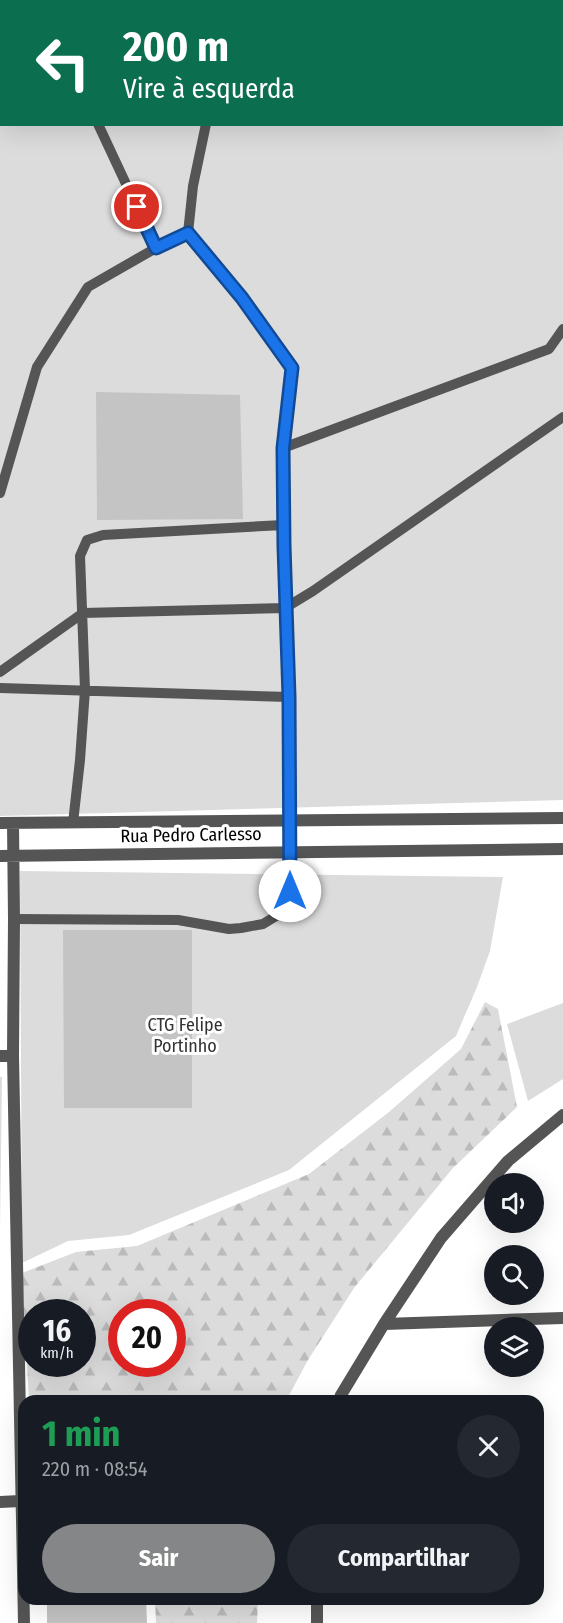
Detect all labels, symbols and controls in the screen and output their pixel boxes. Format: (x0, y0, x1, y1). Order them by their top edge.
text: 200 m (123, 22, 229, 72)
icon: left (24, 24, 102, 102)
text: Vire à esquerda (123, 73, 295, 105)
pin (111, 181, 162, 232)
icon: arrive (120, 190, 153, 223)
street label: Rua Pedro Carlesso (120, 823, 262, 847)
position arrow (258, 859, 322, 923)
park label: CTG Felipe Portinho (147, 1014, 223, 1057)
map controls (484, 1173, 544, 1377)
button: sound (484, 1173, 544, 1233)
button: search (484, 1245, 544, 1305)
speed limit sign: 20 (108, 1299, 186, 1377)
text: 16 (43, 1313, 71, 1349)
button: layers (484, 1317, 544, 1377)
text: km/h (40, 1344, 74, 1362)
text: 1 min (42, 1412, 120, 1456)
button: close (457, 1415, 520, 1478)
text: 220 m · 08:54 (42, 1457, 147, 1481)
button: Sair (42, 1524, 275, 1593)
button: Compartilhar (287, 1524, 520, 1593)

